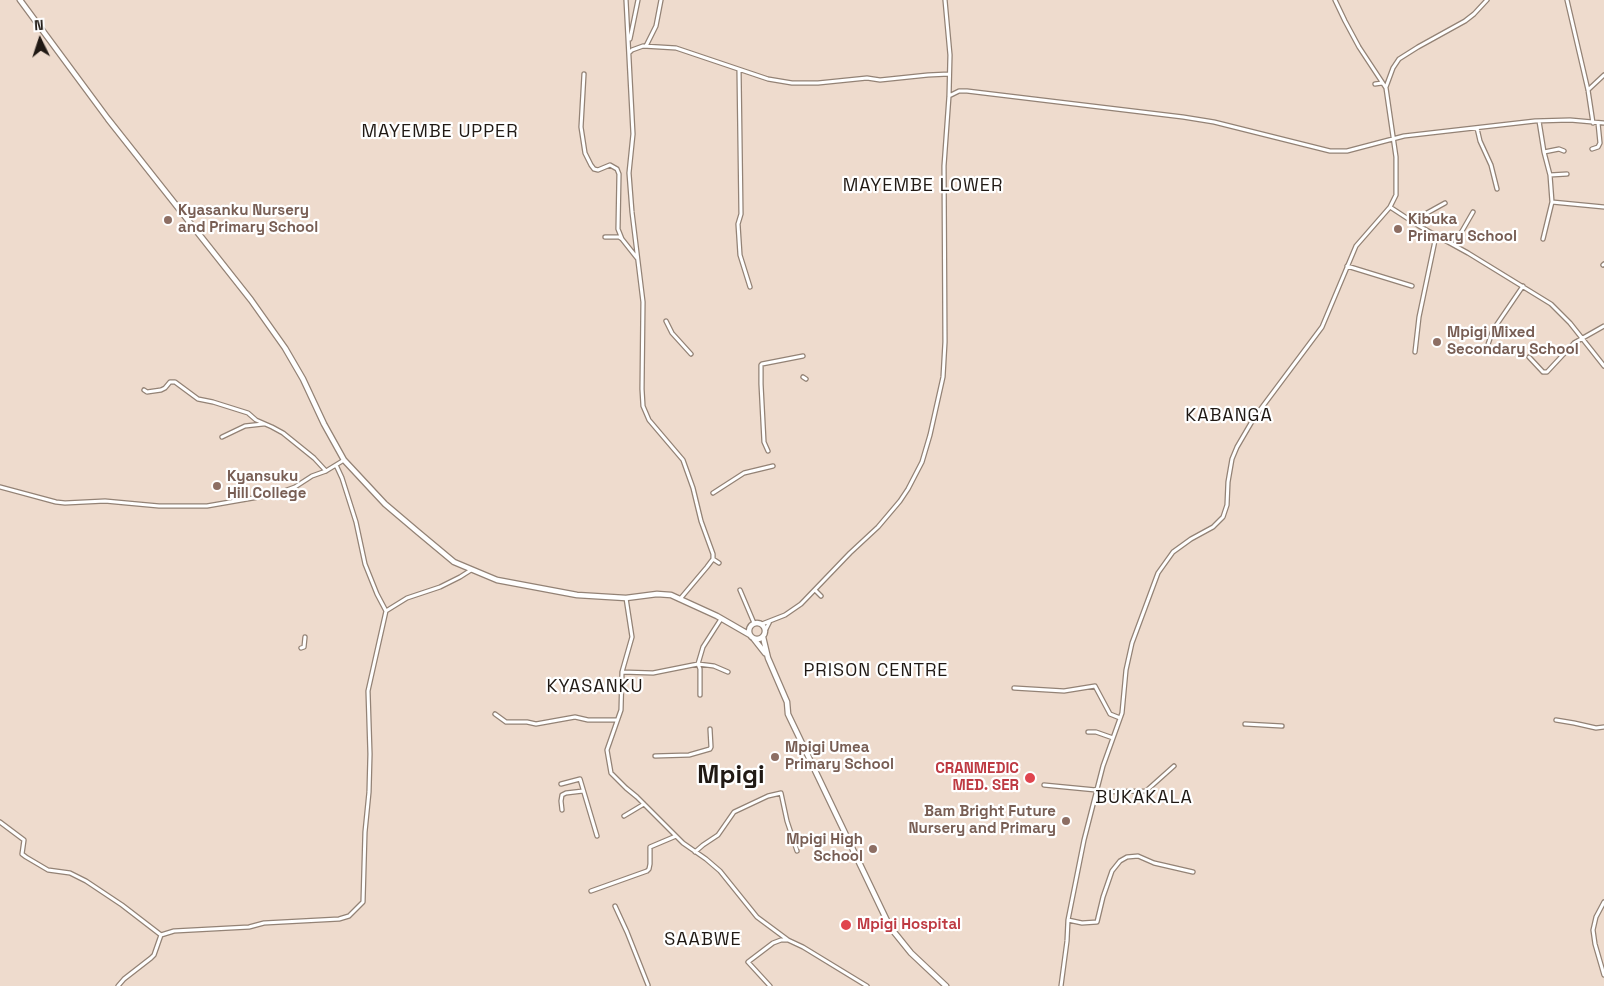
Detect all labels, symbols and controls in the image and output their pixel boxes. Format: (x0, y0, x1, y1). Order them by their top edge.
north arrow (15, 15, 65, 65)
text: N (34, 16, 44, 34)
district label: MAYEMBE UPPER (360, 121, 520, 143)
district label: MAYEMBE LOWER (841, 175, 1005, 197)
place label: Kyasanku Nursery and Primary School (178, 202, 318, 237)
place label: Kibuka Primary School (1408, 211, 1517, 246)
marker: Kyasanku Nursery and Primary School (162, 214, 174, 226)
marker: Kibuka Primary School (1392, 223, 1404, 235)
place label: Mpigi Mixed Secondary School (1447, 324, 1579, 359)
marker: Mpigi Mixed Secondary School (1431, 336, 1443, 348)
district label: KABANGA (1184, 405, 1274, 427)
place label: Kyansuku Hill College (227, 468, 306, 503)
marker: Kyansuku Hill College (211, 480, 223, 492)
district label: PRISON CENTRE (802, 660, 950, 682)
district label: KYASANKU (545, 676, 645, 698)
place label: Mpigi Umea Primary School (785, 739, 894, 774)
marker: Mpigi Umea Primary School (769, 751, 781, 763)
place label: CRANMEDIC MED. SER (935, 760, 1019, 795)
district label: Mpigi (697, 761, 765, 791)
marker: CRANMEDIC MED. SER (1023, 771, 1037, 785)
district label: BUKAKALA (1094, 787, 1194, 809)
place label: Bam Bright Future Nursery and Primary (909, 803, 1056, 838)
marker: Bam Bright Future Nursery and Primary (1060, 815, 1072, 827)
place label: Mpigi High School (786, 831, 863, 866)
marker: Mpigi High School (867, 843, 879, 855)
place label: Mpigi Hospital (857, 916, 961, 934)
marker: Mpigi Hospital (839, 918, 853, 932)
district label: SAABWE (664, 929, 742, 951)

